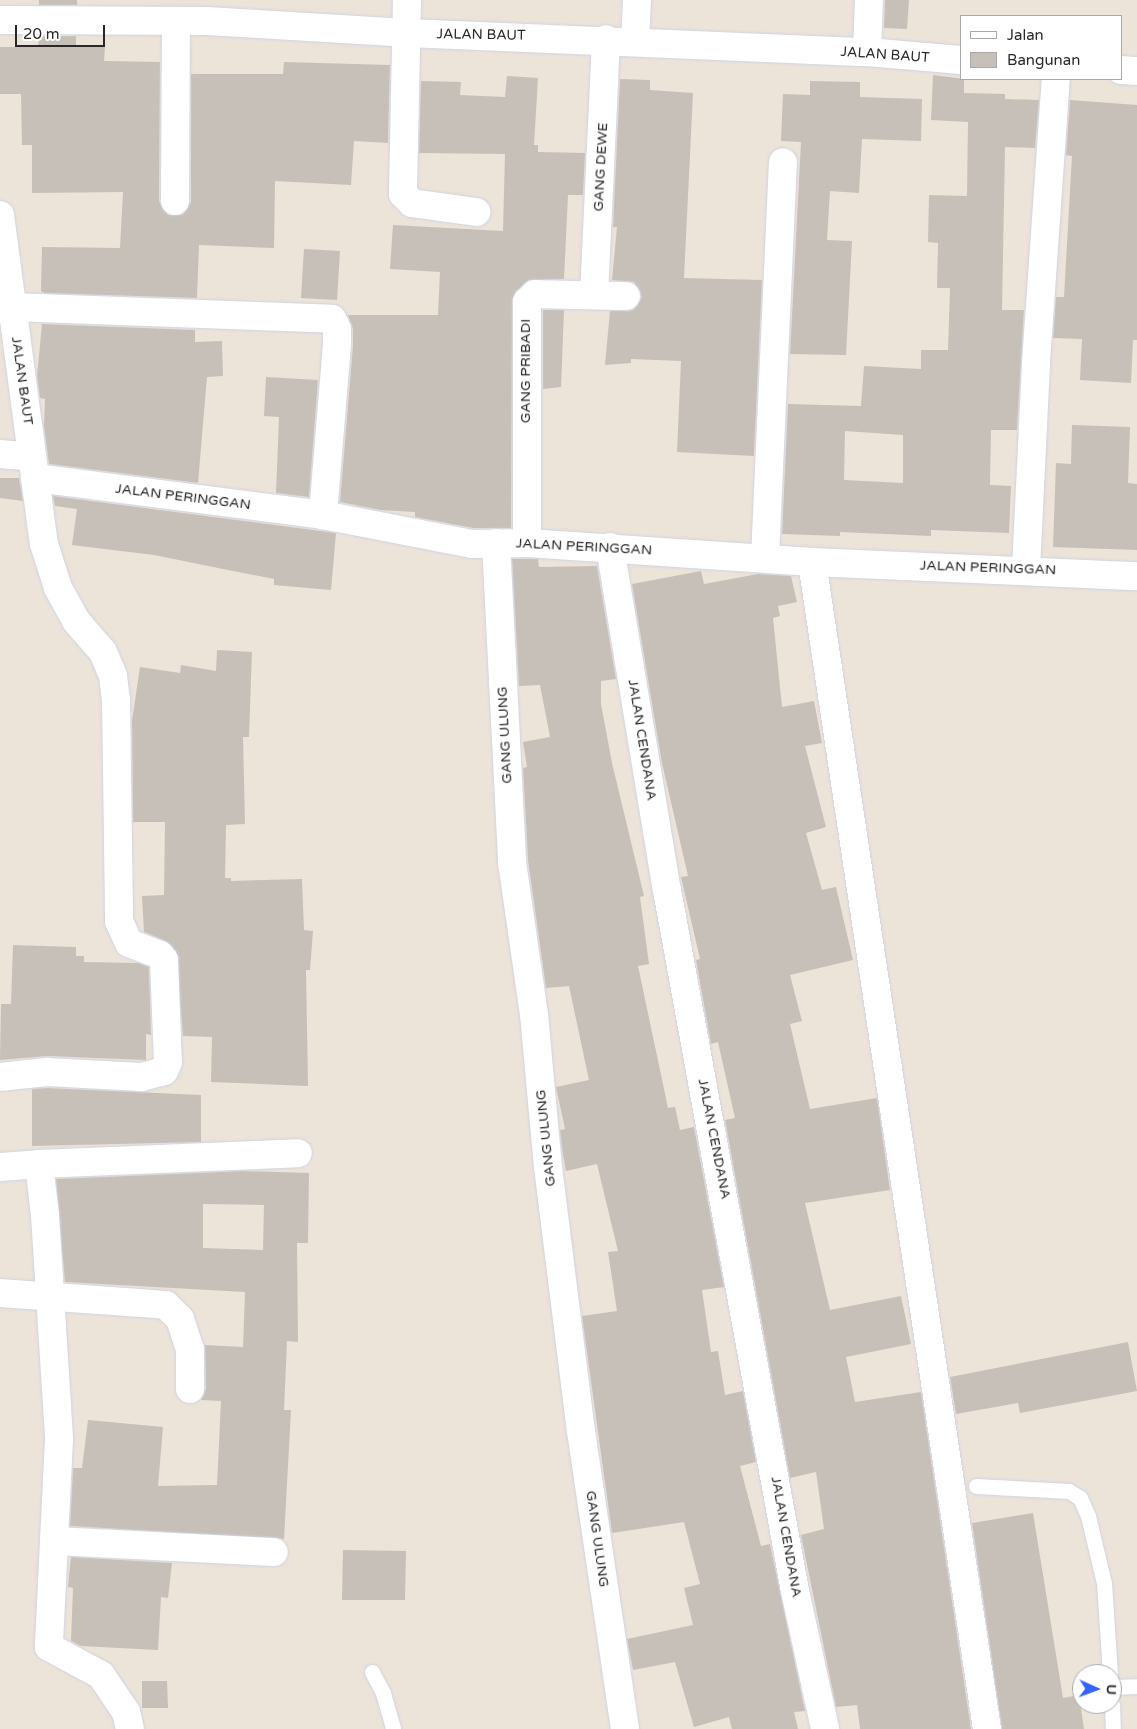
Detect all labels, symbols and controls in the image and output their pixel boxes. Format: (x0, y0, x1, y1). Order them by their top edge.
scale bar (18, 15, 108, 47)
legend (960, 15, 1122, 80)
text: 20 m (23, 25, 60, 43)
street label: JALAN BAUT (436, 26, 526, 44)
text: Jalan (1007, 26, 1044, 44)
street label: JALAN BAUT (840, 44, 930, 66)
text: Bangunan (1007, 51, 1080, 69)
street label: GANG DEWE (590, 122, 612, 212)
street label: GANG PRIBADI (518, 319, 534, 423)
street label: JALAN BAUT (7, 336, 37, 426)
street label: JALAN PERINGGAN (114, 480, 252, 514)
street label: JALAN PERINGGAN (515, 535, 653, 559)
street label: JALAN PERINGGAN (919, 557, 1057, 579)
street label: JALAN CENDANA (624, 678, 660, 802)
street label: GANG ULUNG (494, 686, 516, 784)
street label: JALAN CENDANA (694, 1077, 734, 1201)
street label: GANG ULUNG (533, 1089, 559, 1187)
street label: JALAN CENDANA (767, 1475, 805, 1599)
street label: GANG ULUNG (582, 1490, 612, 1588)
north arrow (1072, 1664, 1122, 1714)
text: U (1103, 1684, 1120, 1695)

